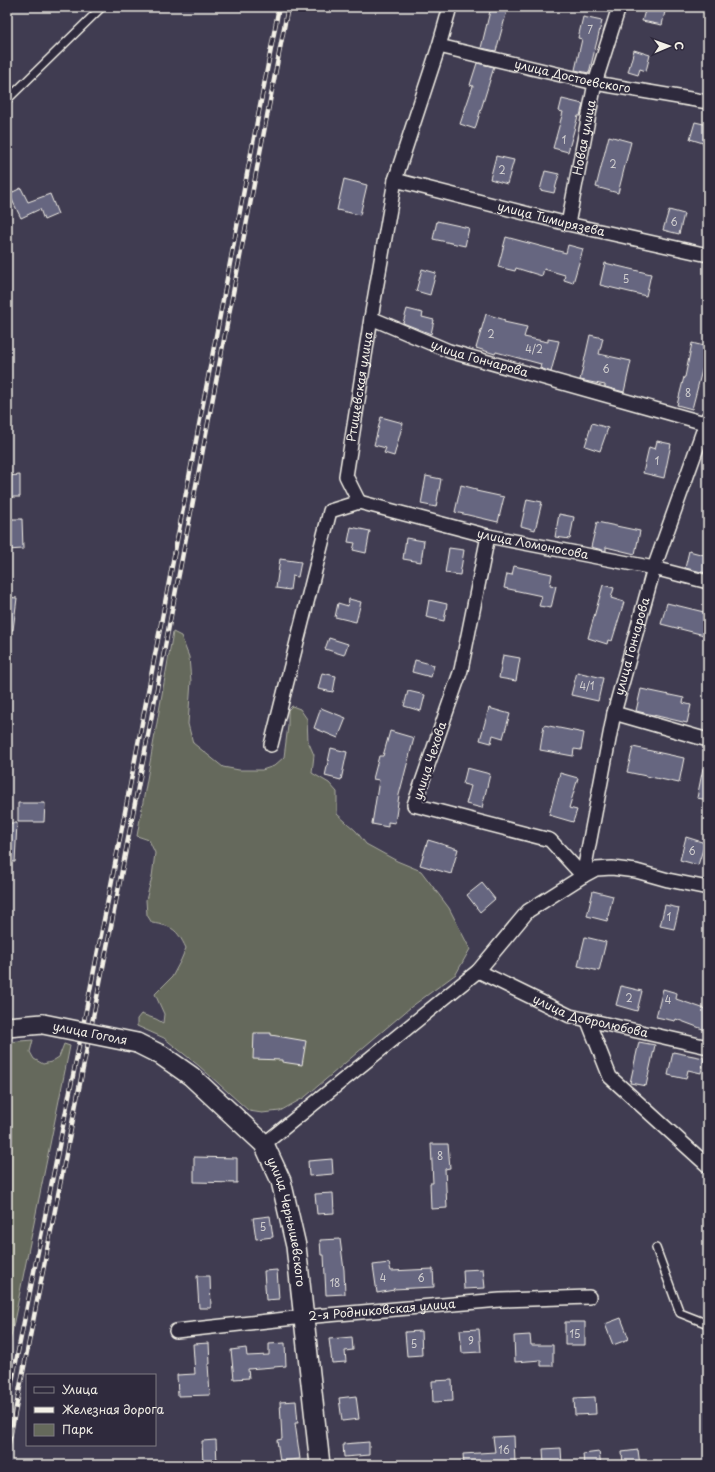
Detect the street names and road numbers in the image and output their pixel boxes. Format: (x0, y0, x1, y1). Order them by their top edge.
street label: улица Достоевского (513, 54, 632, 97)
street label: Новая улица (568, 98, 600, 177)
street label: улица Тимирязева (496, 196, 607, 240)
street label: Ртищевская улица (342, 330, 377, 443)
street label: улица Гончарова (428, 334, 531, 381)
street label: улица Ломоносова (475, 524, 591, 563)
street label: улица Гончарова (609, 595, 654, 697)
street label: улица Чехова (408, 719, 450, 802)
street label: улица Добролюбова (530, 989, 651, 1041)
street label: улица Гоголя (51, 1016, 129, 1049)
street label: улица Чернышевского (263, 1154, 310, 1288)
street label: 2-я Родниковская улица (308, 1294, 457, 1325)

